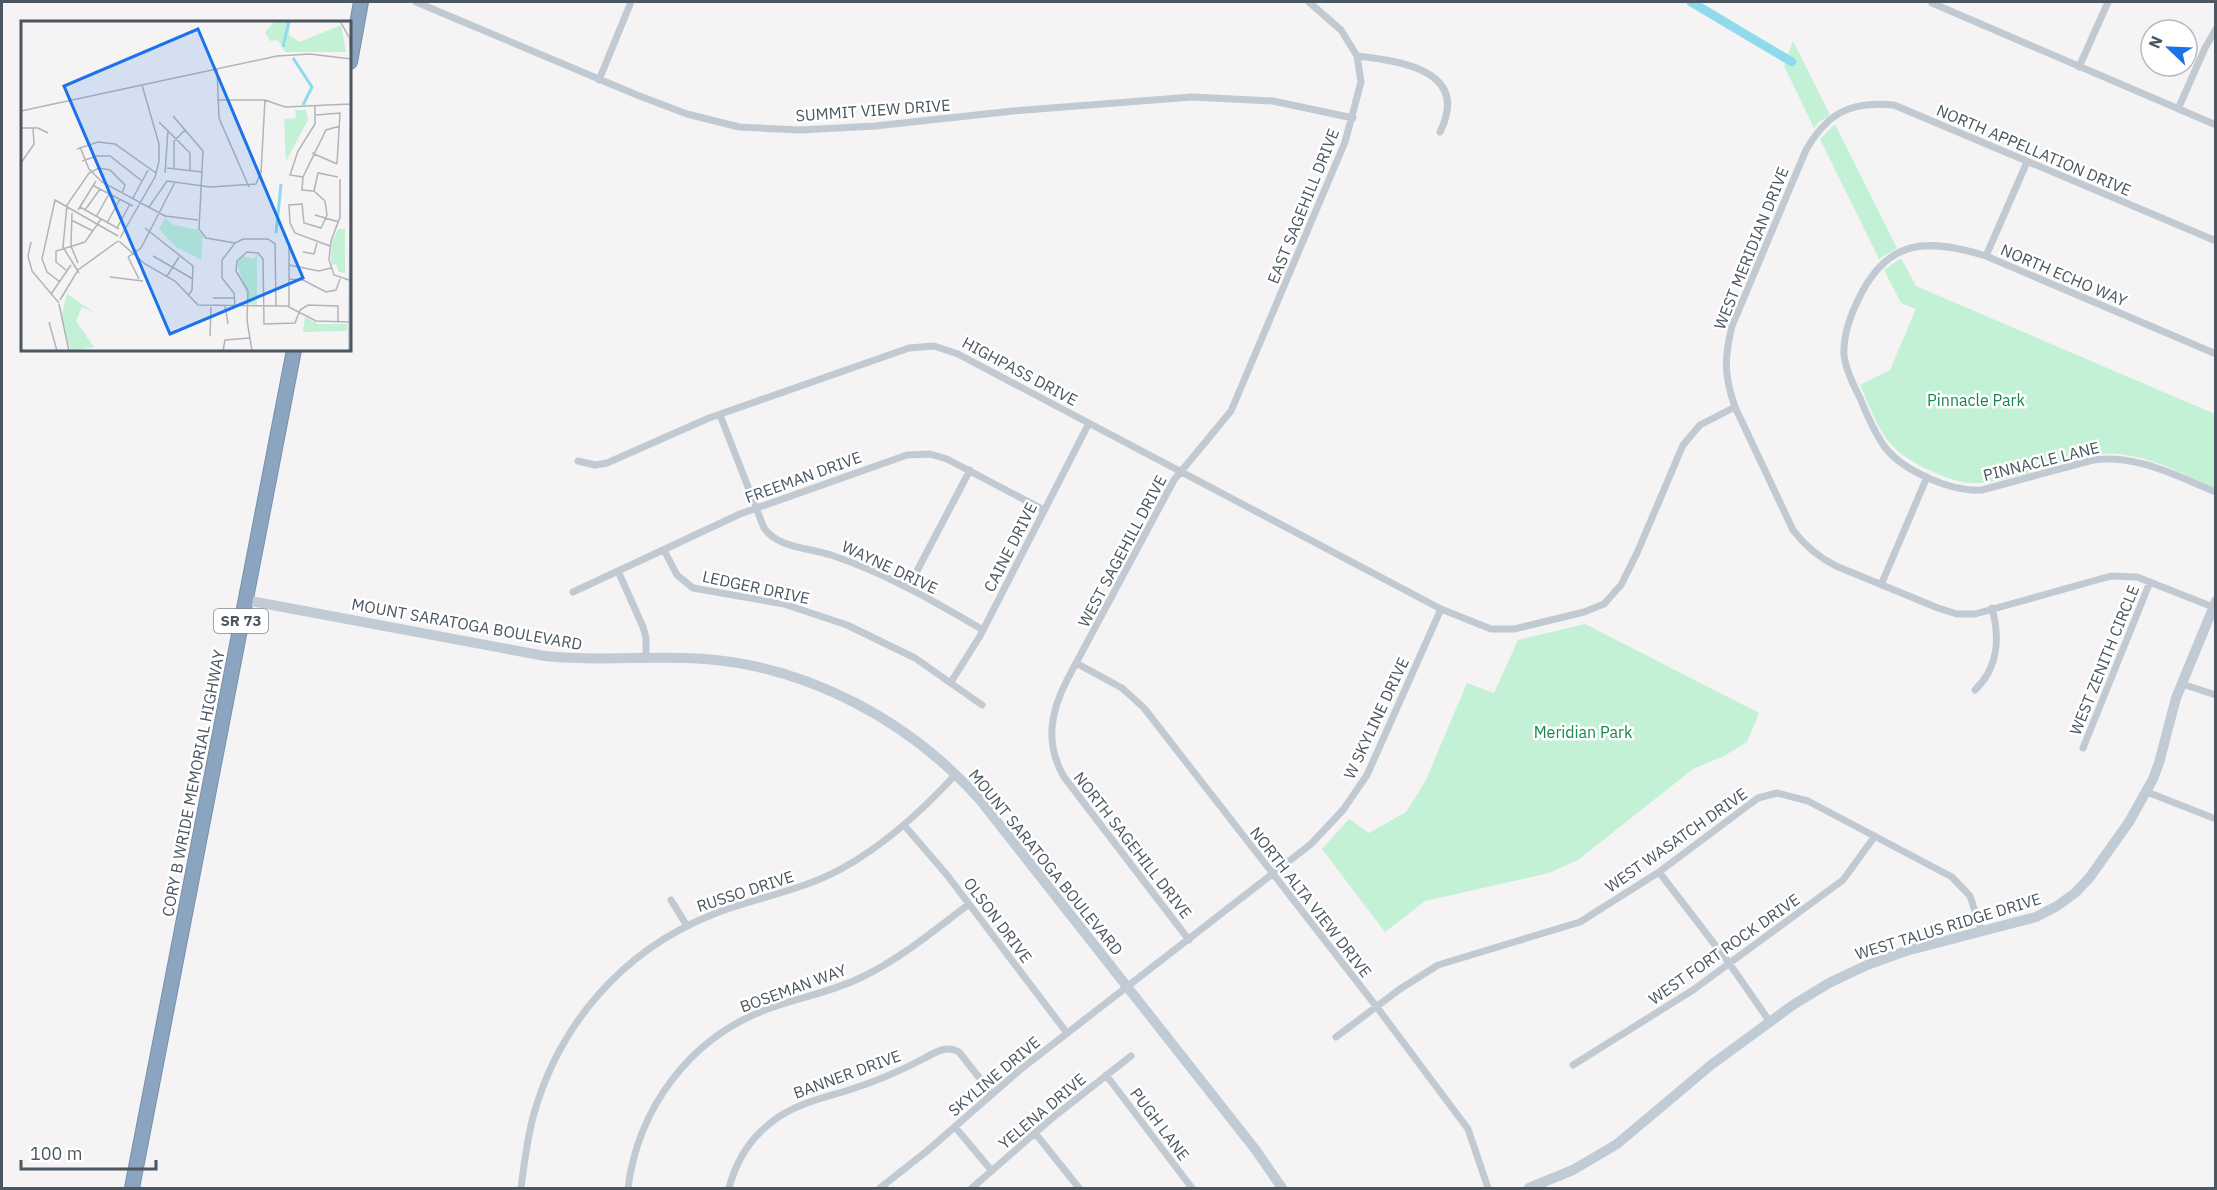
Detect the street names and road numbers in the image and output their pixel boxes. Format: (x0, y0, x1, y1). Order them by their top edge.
street label: SUMMIT VIEW DRIVE (795, 95, 951, 125)
street label: NORTH APPELLATION DRIVE (1934, 100, 2134, 200)
street label: EAST SAGEHILL DRIVE (1263, 126, 1343, 286)
street label: WEST MERIDIAN DRIVE (1709, 164, 1793, 332)
street label: NORTH ECHO WAY (1998, 239, 2131, 311)
street label: HIGHPASS DRIVE (959, 332, 1081, 410)
street label: PINNACLE LANE (1981, 437, 2101, 485)
street label: FREEMAN DRIVE (742, 447, 864, 507)
street label: WEST SAGEHILL DRIVE (1073, 472, 1171, 630)
street label: CAINE DRIVE (979, 499, 1041, 595)
street label: WAYNE DRIVE (839, 536, 941, 598)
street label: LEDGER DRIVE (701, 566, 811, 608)
street label: WEST ZENITH CIRCLE (2065, 582, 2143, 738)
street label: MOUNT SARATOGA BOULEVARD (350, 594, 584, 654)
road number: SR 73 (214, 609, 268, 633)
street label: CORY B WRIDE MEMORIAL HIGHWAY (157, 647, 229, 918)
street label: W SKYLINE DRIVE (1339, 654, 1413, 782)
street label: MOUNT SARATOGA BOULEVARD (965, 765, 1127, 959)
street label: NORTH SAGEHILL DRIVE (1070, 768, 1196, 922)
street label: WEST WASATCH DRIVE (1601, 783, 1751, 897)
street label: NORTH ALTA VIEW DRIVE (1246, 823, 1376, 981)
street label: RUSSO DRIVE (694, 866, 796, 916)
street label: OLSON DRIVE (959, 873, 1037, 967)
street label: WEST TALUS RIDGE DRIVE (1853, 888, 2043, 964)
street label: WEST FORT ROCK DRIVE (1644, 889, 1804, 1009)
street label: BOSEMAN WAY (737, 959, 849, 1017)
street label: SKYLINE DRIVE (944, 1032, 1044, 1120)
street label: BANNER DRIVE (791, 1045, 903, 1103)
street label: YELENA DRIVE (994, 1069, 1090, 1153)
street label: PUGH LANE (1126, 1084, 1194, 1164)

